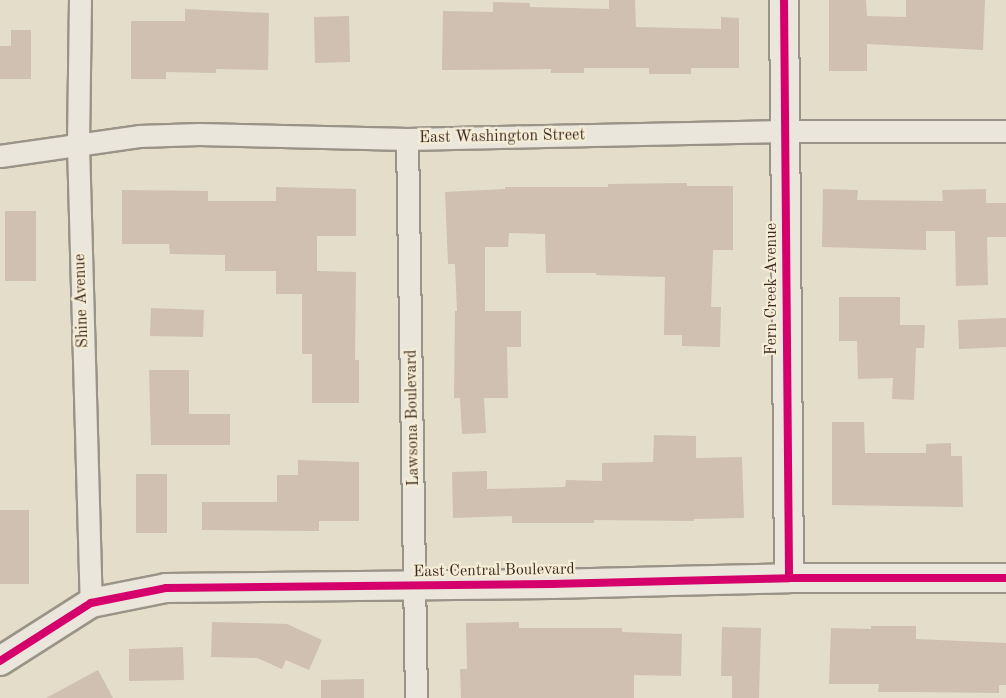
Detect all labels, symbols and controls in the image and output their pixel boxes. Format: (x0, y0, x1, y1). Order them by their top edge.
street label: East Washington Street (419, 126, 585, 148)
street label: Fern Creek Avenue (762, 223, 782, 355)
street label: Shine Avenue (71, 254, 93, 348)
street label: Lawsona Boulevard (402, 350, 424, 486)
street label: East Central Boulevard (413, 560, 575, 582)

